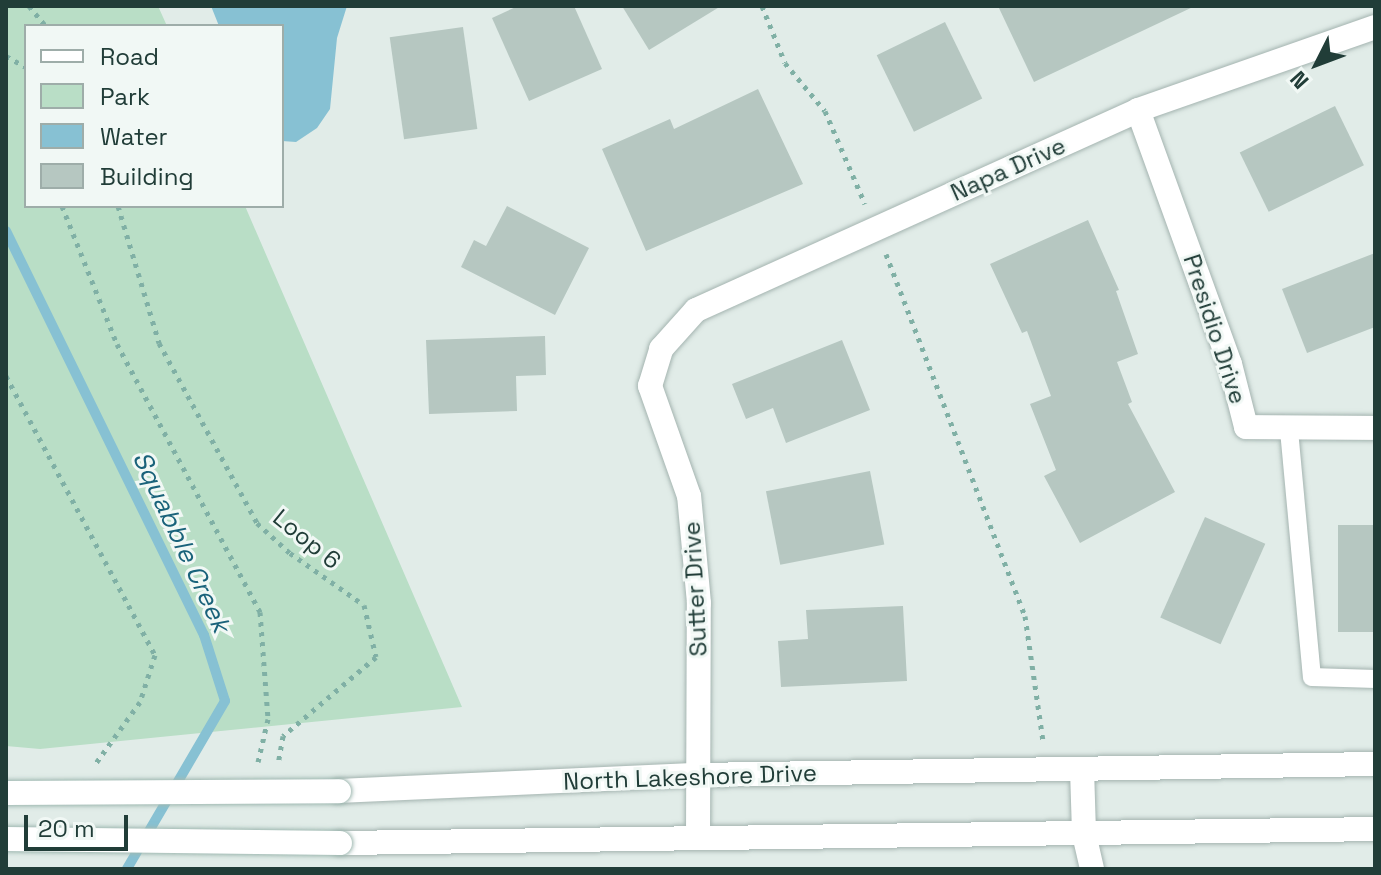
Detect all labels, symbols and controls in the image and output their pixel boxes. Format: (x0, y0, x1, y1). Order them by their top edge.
legend (24, 24, 284, 208)
north arrow (1277, 24, 1357, 104)
text: Road (100, 41, 159, 72)
text: N (1284, 65, 1315, 95)
text: Park (100, 81, 150, 112)
text: Water (100, 121, 168, 152)
street label: Napa Drive (946, 131, 1070, 207)
text: Building (100, 161, 194, 192)
street label: Presidio Drive (1177, 251, 1253, 407)
water label: Squabble Creek (125, 446, 237, 638)
street label: Loop 6 (267, 503, 347, 575)
street label: Sutter Drive (677, 521, 713, 657)
street label: North Lakeshore Drive (563, 758, 817, 796)
scale bar (28, 799, 132, 849)
text: 20 m (38, 813, 95, 844)

